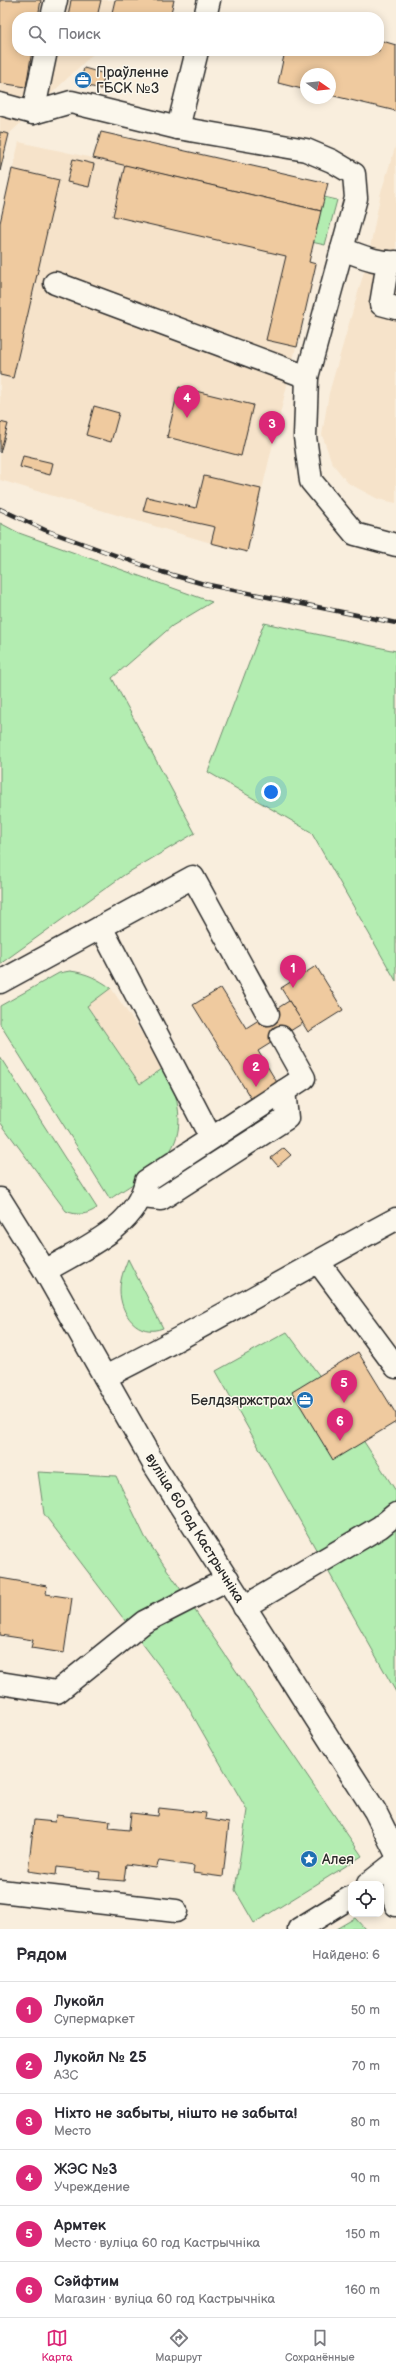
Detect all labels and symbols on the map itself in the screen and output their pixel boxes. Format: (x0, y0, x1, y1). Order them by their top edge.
place label: Праўленне ГБСК №3 (96, 64, 169, 97)
north arrow (300, 68, 336, 104)
office icon: Праўленне ГБСК №3 (73, 70, 93, 90)
pin: 4 (174, 385, 200, 418)
pin: 3 (259, 411, 285, 444)
your location (261, 782, 281, 802)
pin: 1 (280, 955, 306, 988)
pin: 2 (243, 1054, 269, 1087)
pin: 5 (331, 1370, 357, 1403)
office icon: Белдзяржстрах (295, 1390, 315, 1410)
place label: Белдзяржстрах (190, 1392, 293, 1409)
pin: 6 (327, 1408, 353, 1441)
street label: вуліца 60 год Кастрычніка (142, 1450, 248, 1607)
place icon: Алея (299, 1849, 319, 1869)
place label: Алея (321, 1851, 354, 1868)

